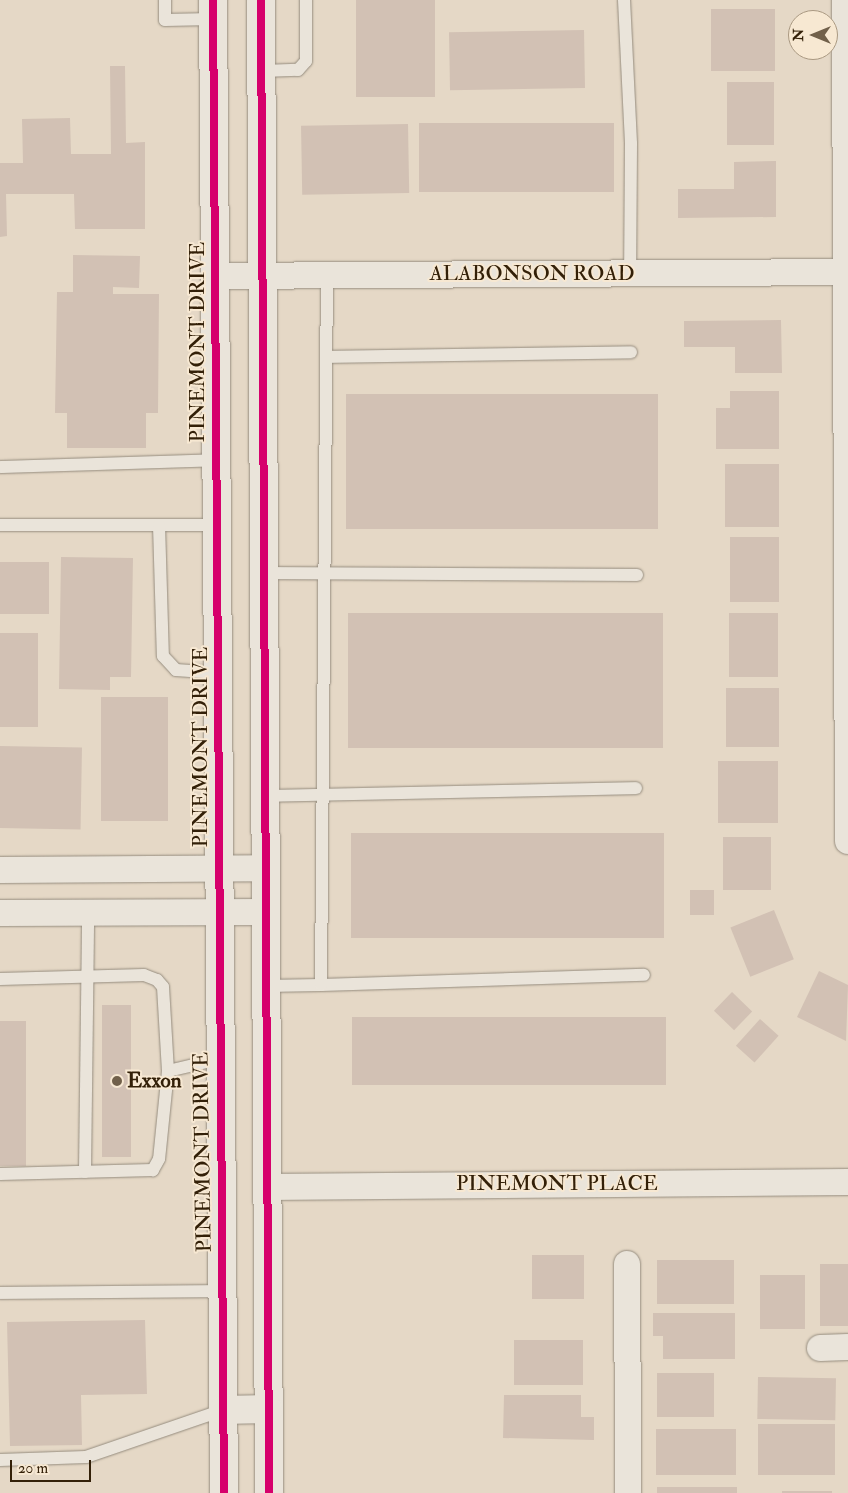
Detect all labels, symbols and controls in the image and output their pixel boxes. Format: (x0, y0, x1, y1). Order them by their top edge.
north arrow (788, 10, 838, 60)
text: N (790, 29, 807, 41)
street label: PINEMONT DRIVE (185, 242, 211, 442)
street label: ALABONSON ROAD (429, 261, 635, 287)
street label: PINEMONT DRIVE (188, 647, 214, 847)
street label: PINEMONT DRIVE (189, 1051, 217, 1253)
place label: Exxon (127, 1068, 181, 1094)
marker: Exxon (111, 1075, 123, 1087)
street label: PINEMONT PLACE (456, 1171, 658, 1197)
scale bar (12, 1450, 94, 1482)
text: 20 m (18, 1459, 48, 1478)

